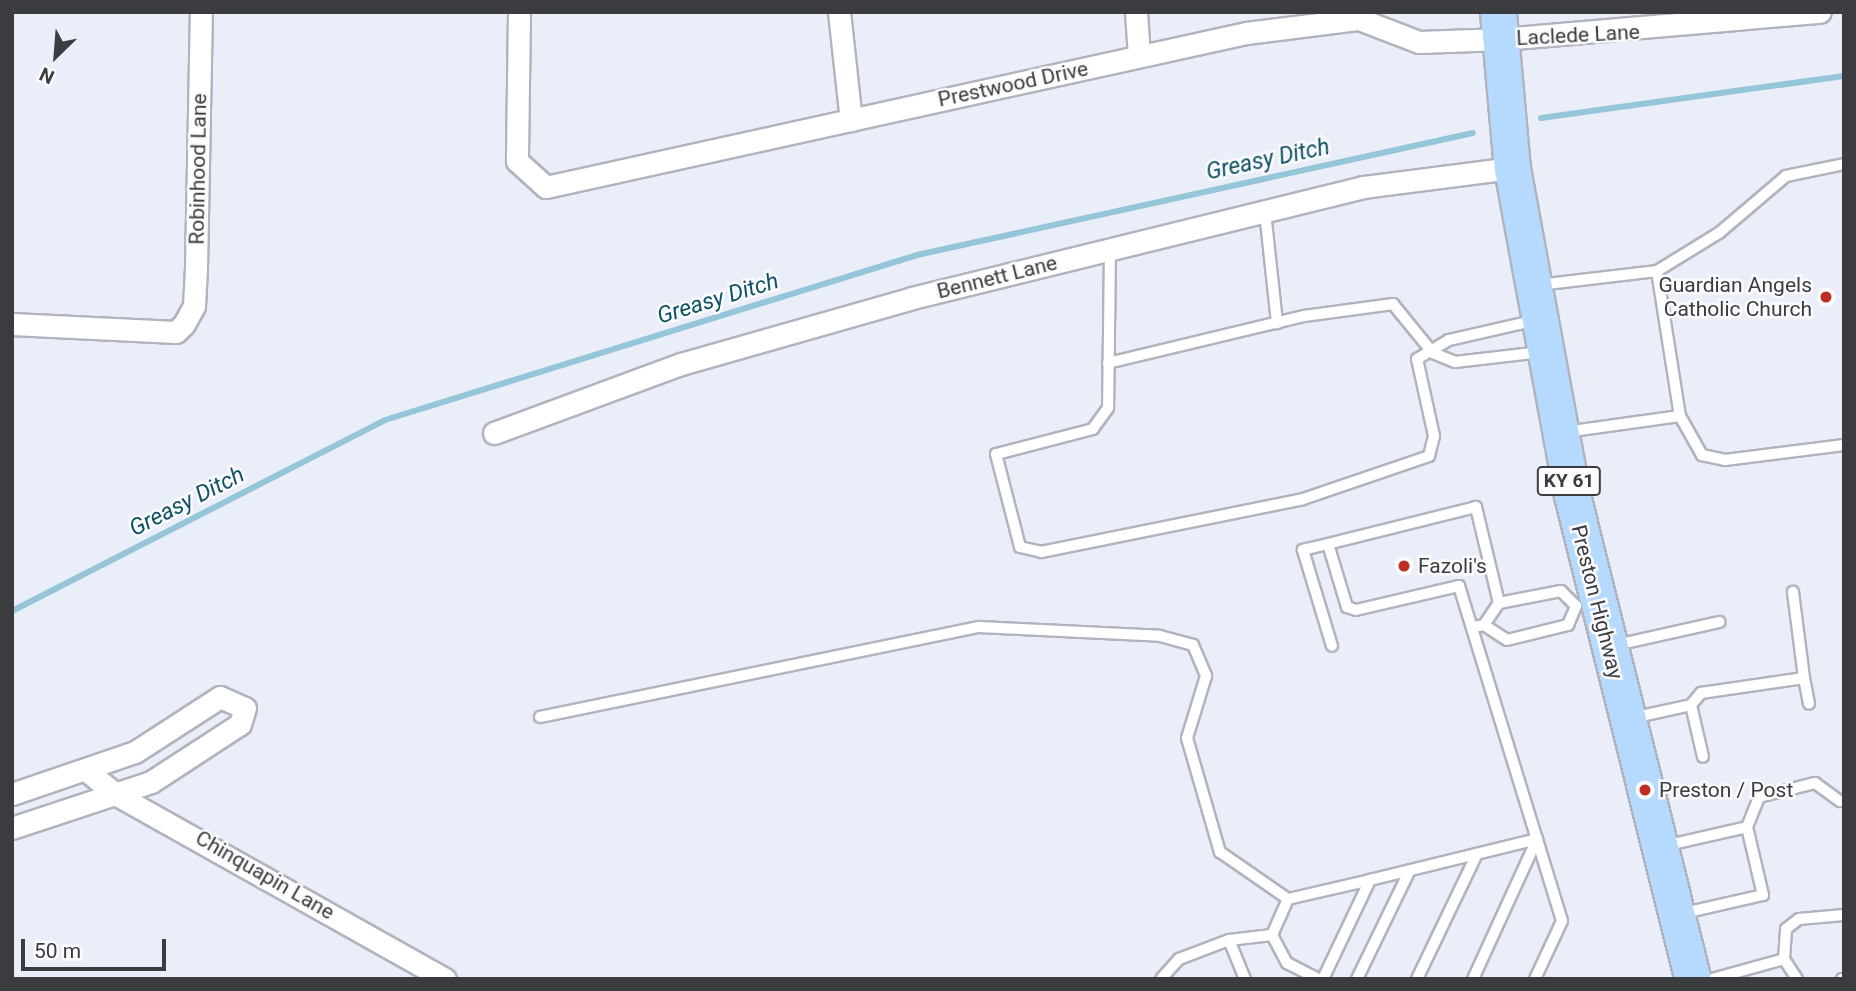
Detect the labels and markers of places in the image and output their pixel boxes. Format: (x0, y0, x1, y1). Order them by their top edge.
place label: Guardian Angels Catholic Church (1658, 272, 1812, 322)
marker: Guardian Angels Catholic Church (1818, 289, 1834, 305)
place label: Fazoli's (1418, 553, 1487, 579)
marker: Fazoli's (1396, 558, 1412, 574)
place label: Preston / Post (1659, 777, 1793, 803)
marker: Preston / Post (1637, 782, 1653, 798)

